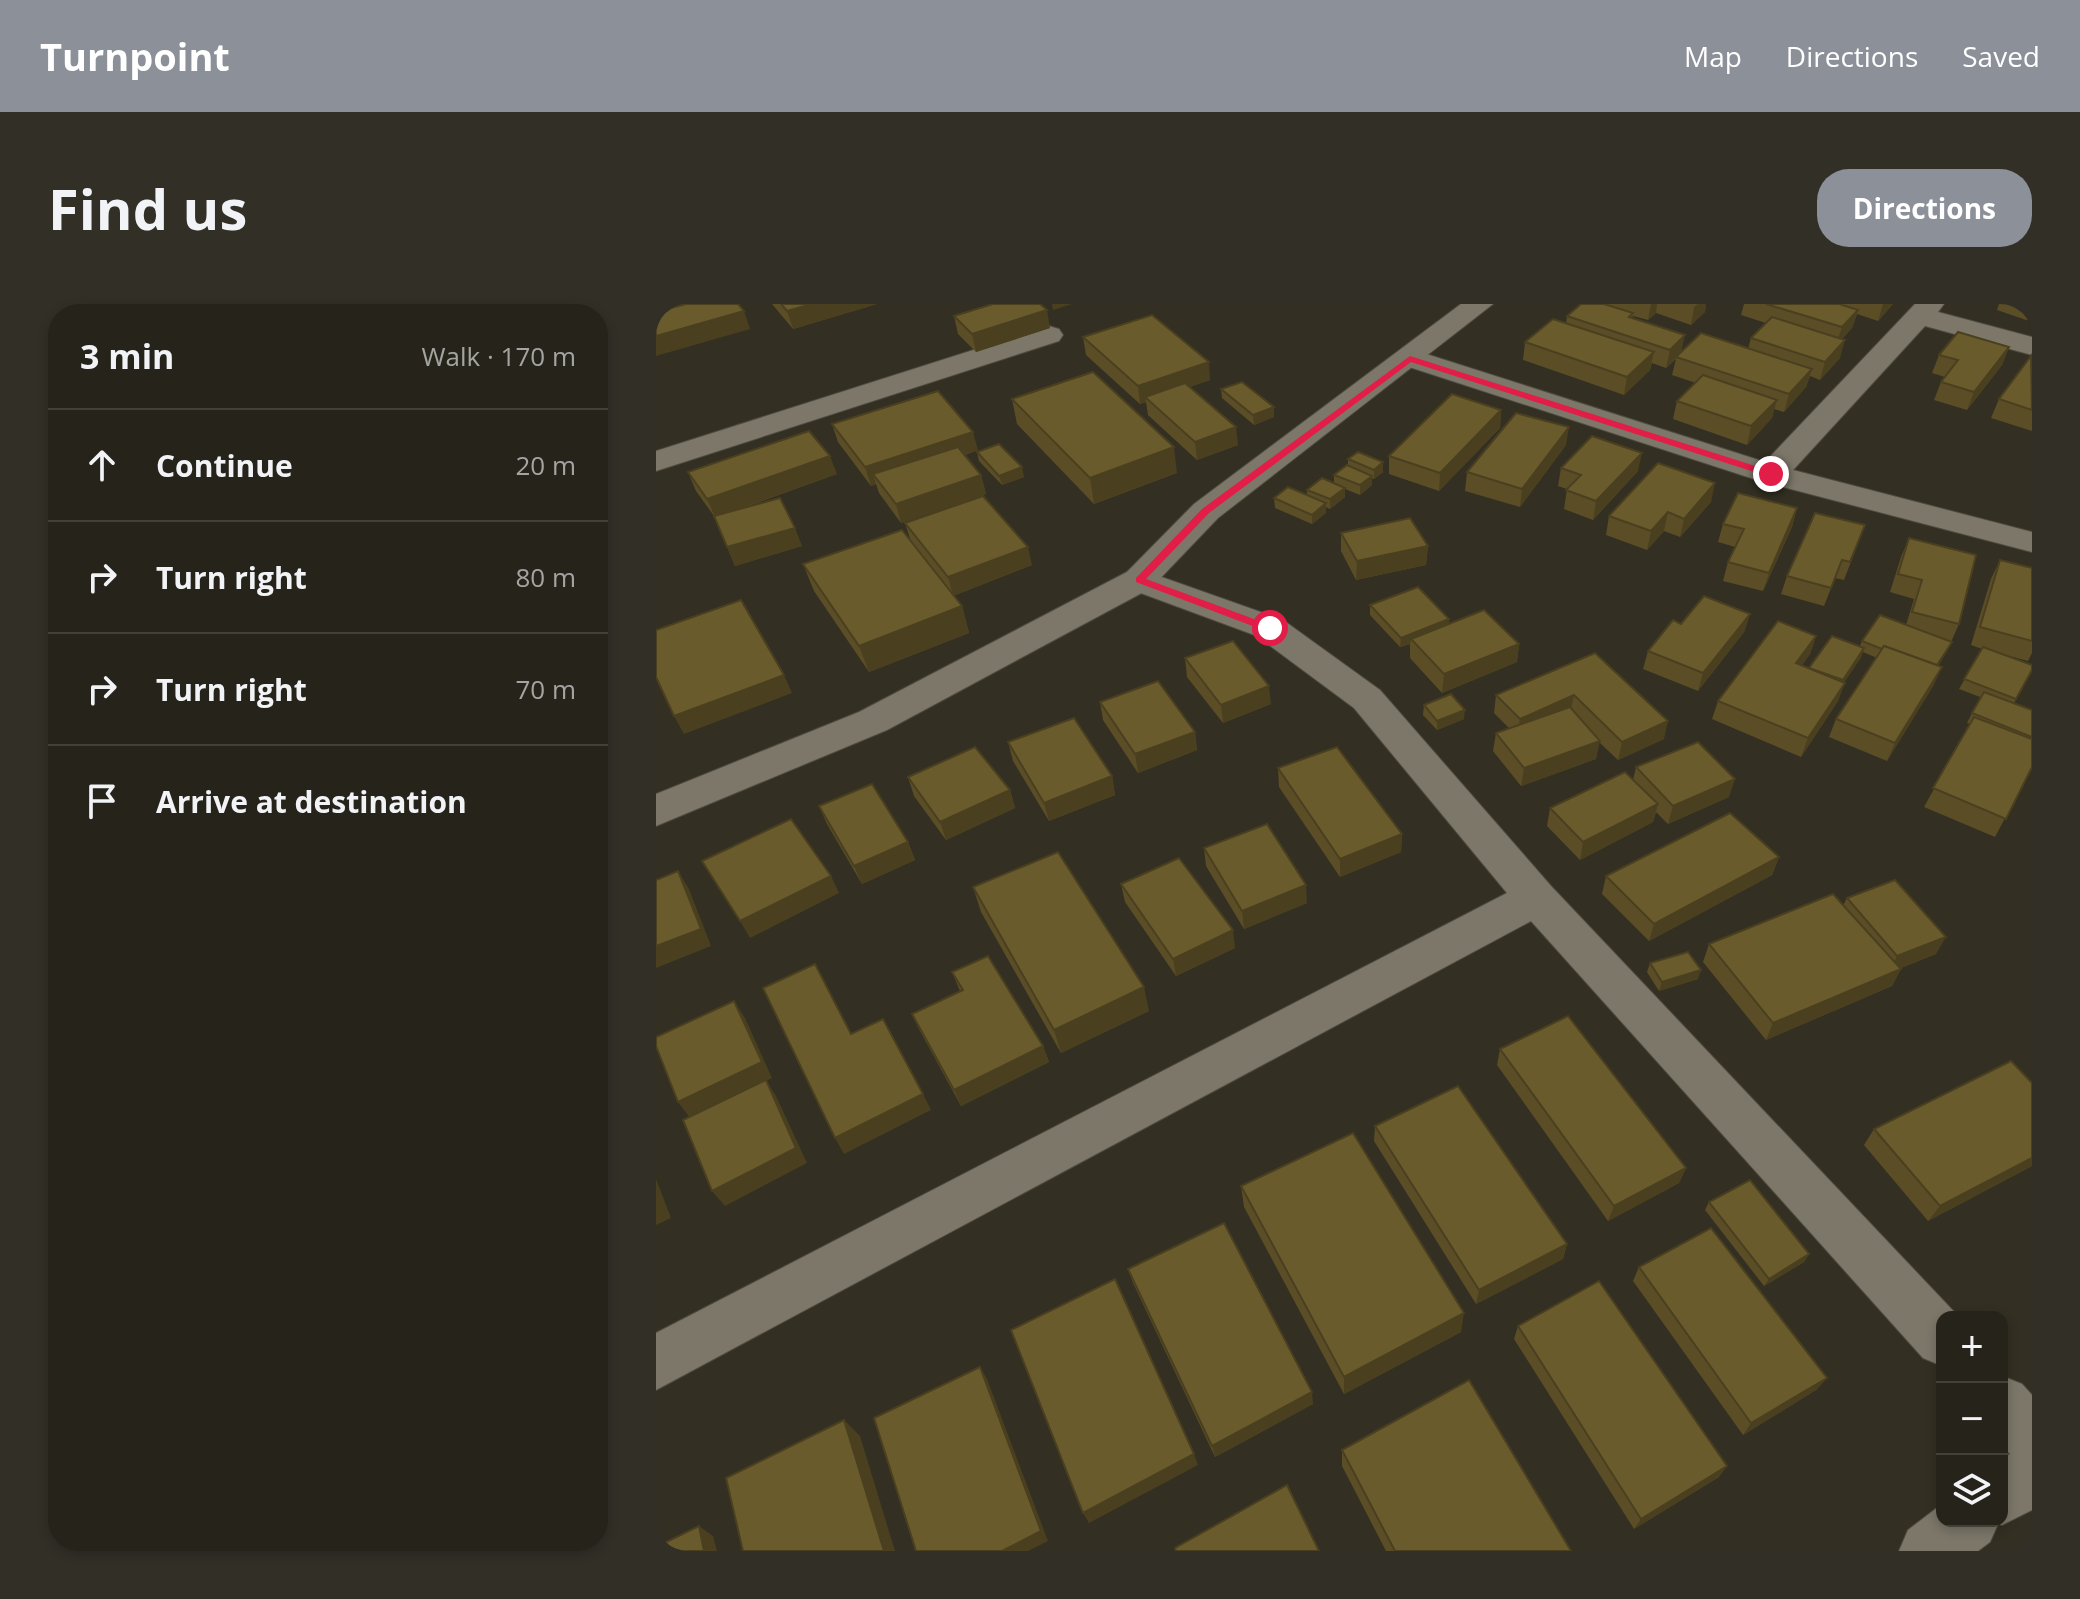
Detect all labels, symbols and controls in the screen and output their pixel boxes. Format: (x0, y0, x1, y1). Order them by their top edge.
text: Turnpoint (40, 30, 230, 82)
text: Map (1684, 37, 1742, 75)
text: Directions (1786, 37, 1918, 75)
text: Saved (1962, 37, 2040, 75)
button: Directions (1817, 169, 2032, 247)
text: Find us (48, 170, 247, 246)
text: 3 min (80, 333, 174, 379)
text: Walk · 170 m (422, 338, 576, 374)
icon: ahead (80, 443, 124, 487)
text: Continue (156, 445, 293, 486)
text: 20 m (515, 447, 576, 483)
route end (1753, 456, 1789, 492)
icon: right (80, 555, 124, 599)
text: Turn right (156, 557, 307, 598)
text: 80 m (515, 559, 576, 595)
route start (1252, 610, 1288, 646)
icon: right (80, 667, 124, 711)
text: Turn right (156, 669, 307, 710)
text: 70 m (515, 671, 576, 707)
icon: arrive (80, 779, 124, 823)
text: Arrive at destination (156, 781, 467, 822)
map controls (1936, 1311, 2008, 1527)
button: + (1936, 1311, 2008, 1383)
button: − (1936, 1383, 2008, 1455)
button: layers (1936, 1455, 2008, 1527)

